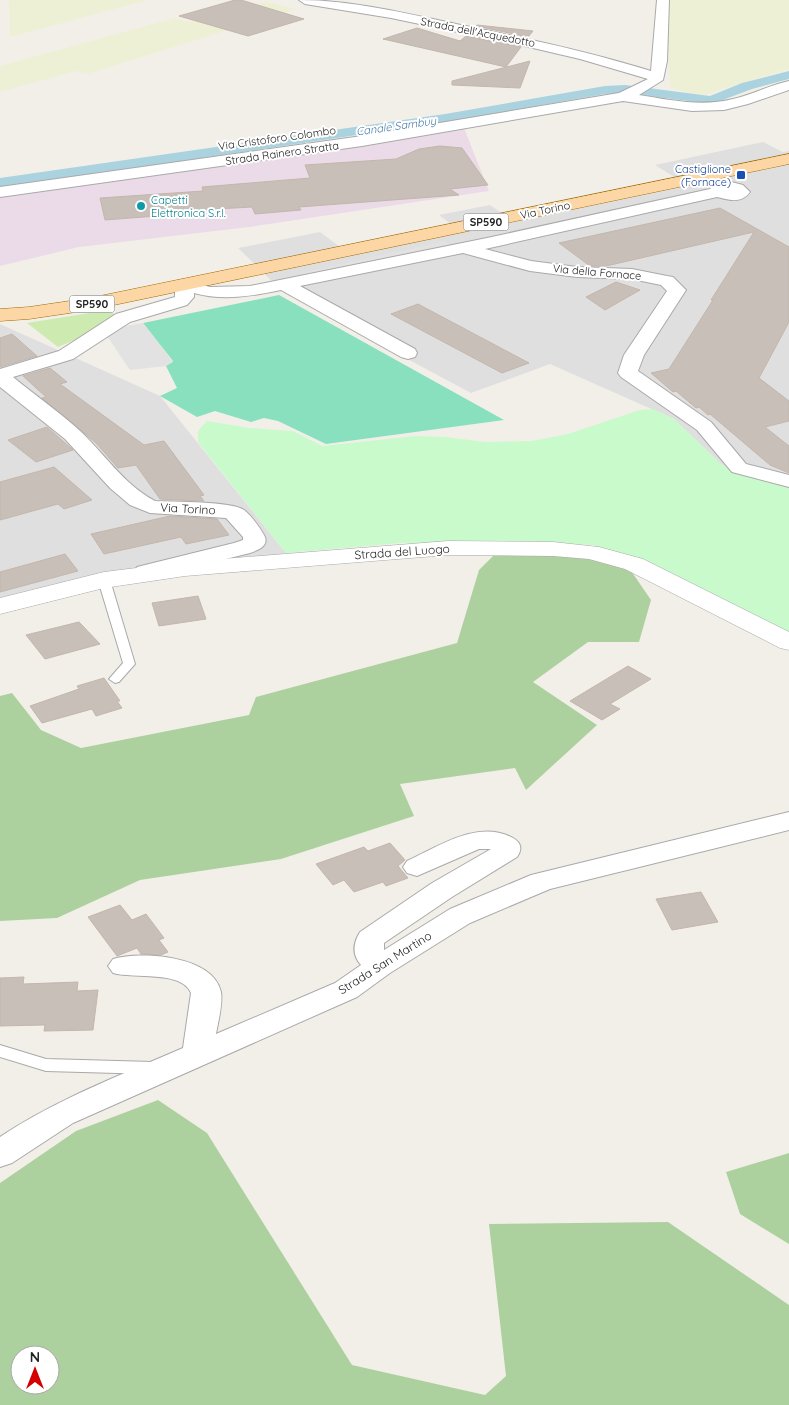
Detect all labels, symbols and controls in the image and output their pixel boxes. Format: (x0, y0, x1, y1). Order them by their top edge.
street label: Strada dell'Acquedotto (420, 14, 537, 50)
water label: Canale Sambuy (355, 113, 438, 139)
street label: Via Cristoforo Colombo (217, 123, 337, 153)
street label: Strada Rainero Stratta (224, 138, 340, 168)
place label: Castiglione (Fornace) (675, 162, 731, 189)
marker: Castiglione (Fornace) (735, 169, 747, 181)
place label: Capetti Elettronica S.r.l. (151, 193, 226, 220)
street label: Via Torino (519, 198, 572, 222)
marker: Capetti Elettronica S.r.l. (135, 200, 147, 212)
road number: SP590 (464, 213, 508, 230)
street label: Via della Fornace (552, 261, 642, 283)
road number: SP590 (70, 296, 114, 312)
street label: Via Torino (160, 500, 216, 517)
street label: Strada del Luogo (354, 541, 450, 562)
street label: Strada San Martino (335, 928, 434, 997)
north arrow (10, 1345, 60, 1395)
text: N (30, 1348, 40, 1366)

